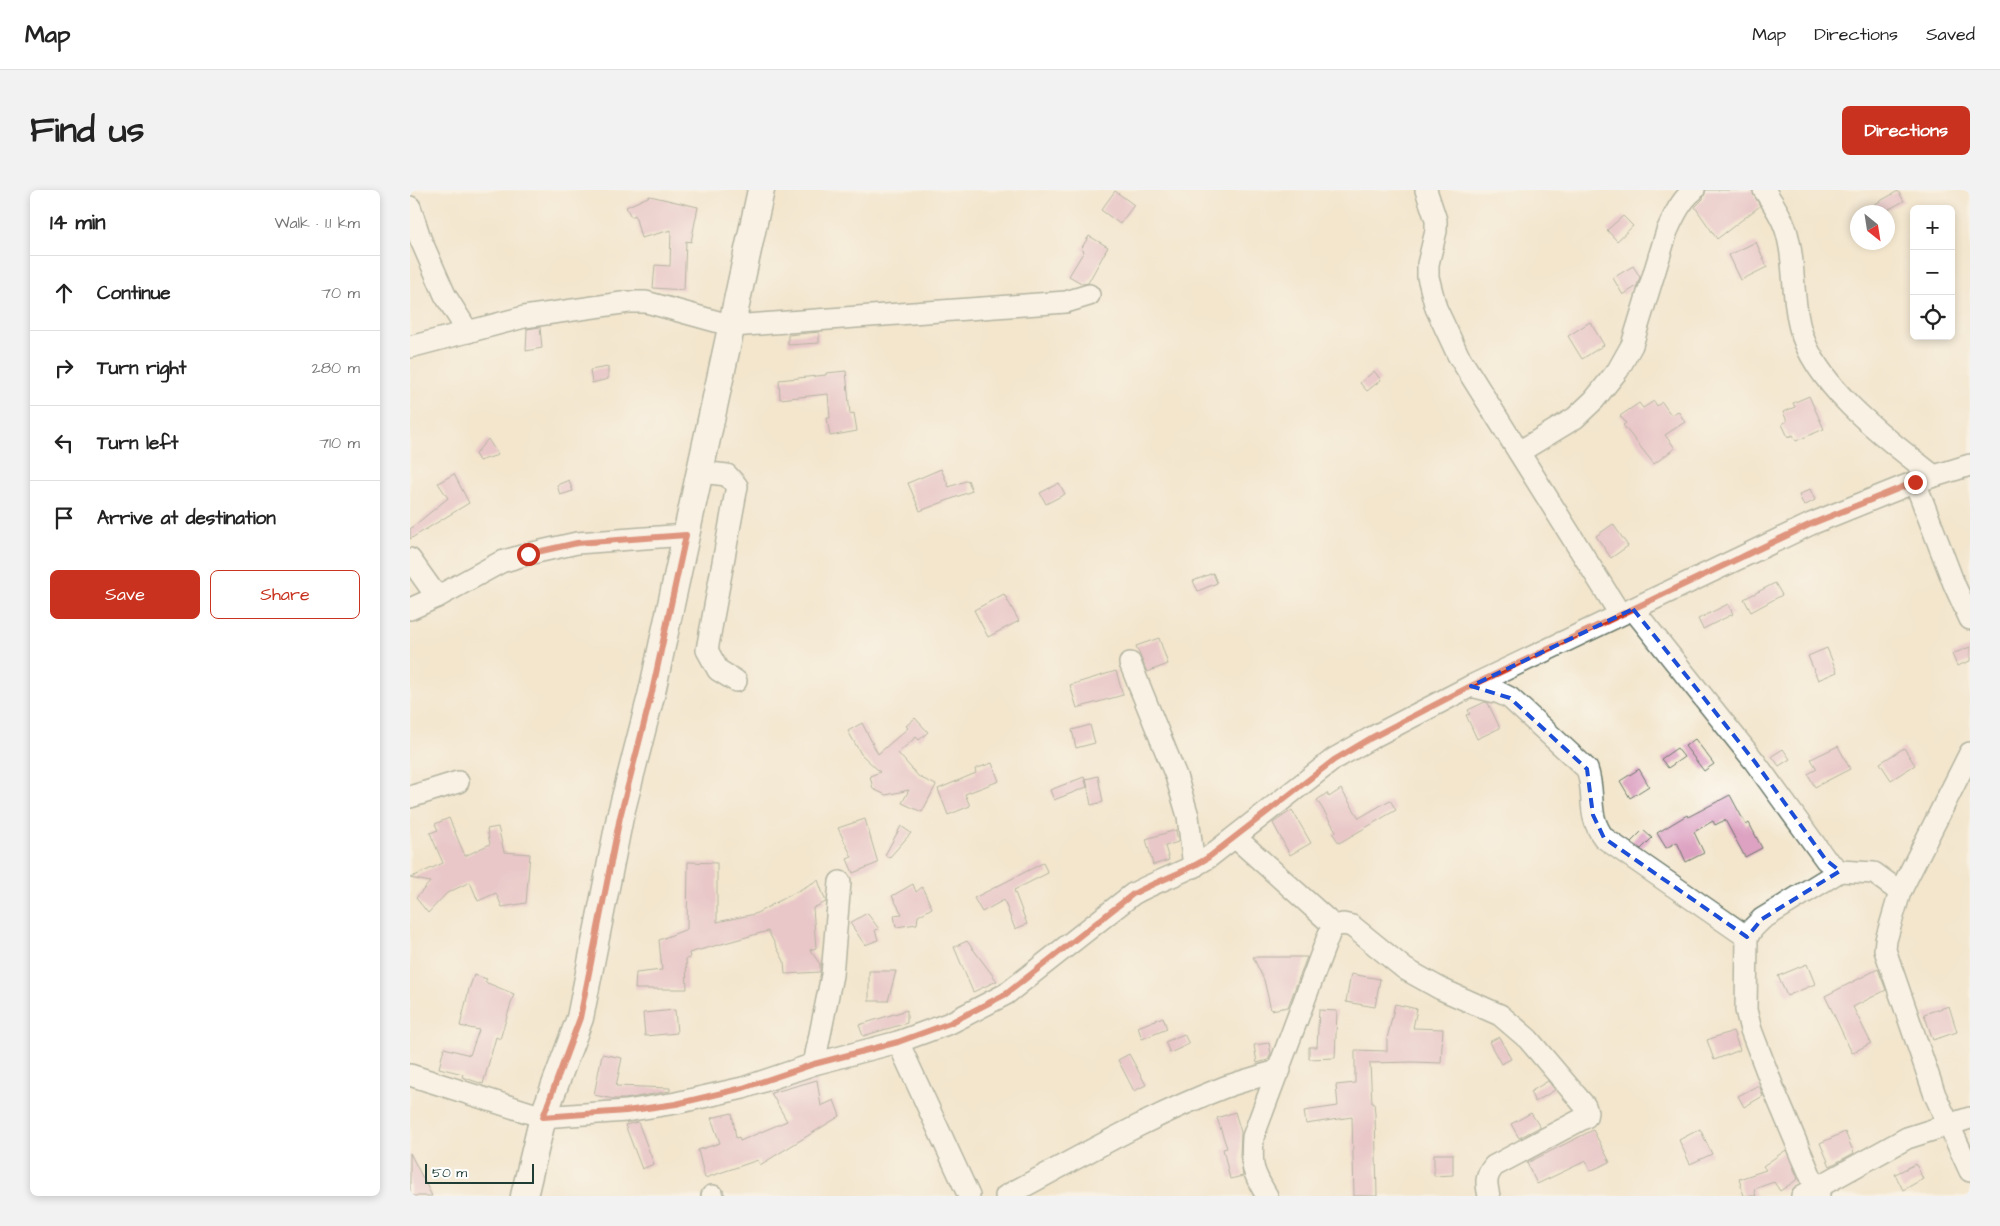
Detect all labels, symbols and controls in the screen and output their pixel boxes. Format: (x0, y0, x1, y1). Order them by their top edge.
text: Map (25, 18, 70, 52)
text: Map (1752, 22, 1786, 47)
text: Directions (1814, 22, 1898, 47)
text: Saved (1926, 22, 1975, 47)
text: Find us (30, 106, 144, 155)
button: Directions (1842, 106, 1970, 155)
north arrow (1850, 205, 1895, 250)
map controls (1910, 205, 1955, 340)
button: + (1910, 205, 1955, 250)
text: 14 min (50, 208, 105, 237)
text: Walk · 1.1 km (274, 212, 360, 234)
button: − (1910, 250, 1955, 295)
icon: ahead (50, 279, 78, 307)
text: Continue (97, 280, 171, 307)
text: 70 m (321, 282, 360, 304)
button: locate (1910, 295, 1955, 340)
icon: right (50, 354, 78, 382)
text: Turn right (97, 355, 186, 382)
text: 280 m (312, 357, 360, 379)
icon: left (50, 429, 78, 457)
text: Turn left (97, 430, 178, 457)
text: 710 m (319, 432, 360, 454)
route end (1904, 471, 1927, 494)
icon: arrive (50, 504, 78, 532)
text: Arrive at destination (97, 505, 276, 532)
route start (517, 543, 540, 566)
button: Save (50, 570, 200, 619)
button: Share (210, 570, 360, 619)
scale bar (425, 1161, 534, 1184)
text: 50 m (432, 1163, 467, 1183)

